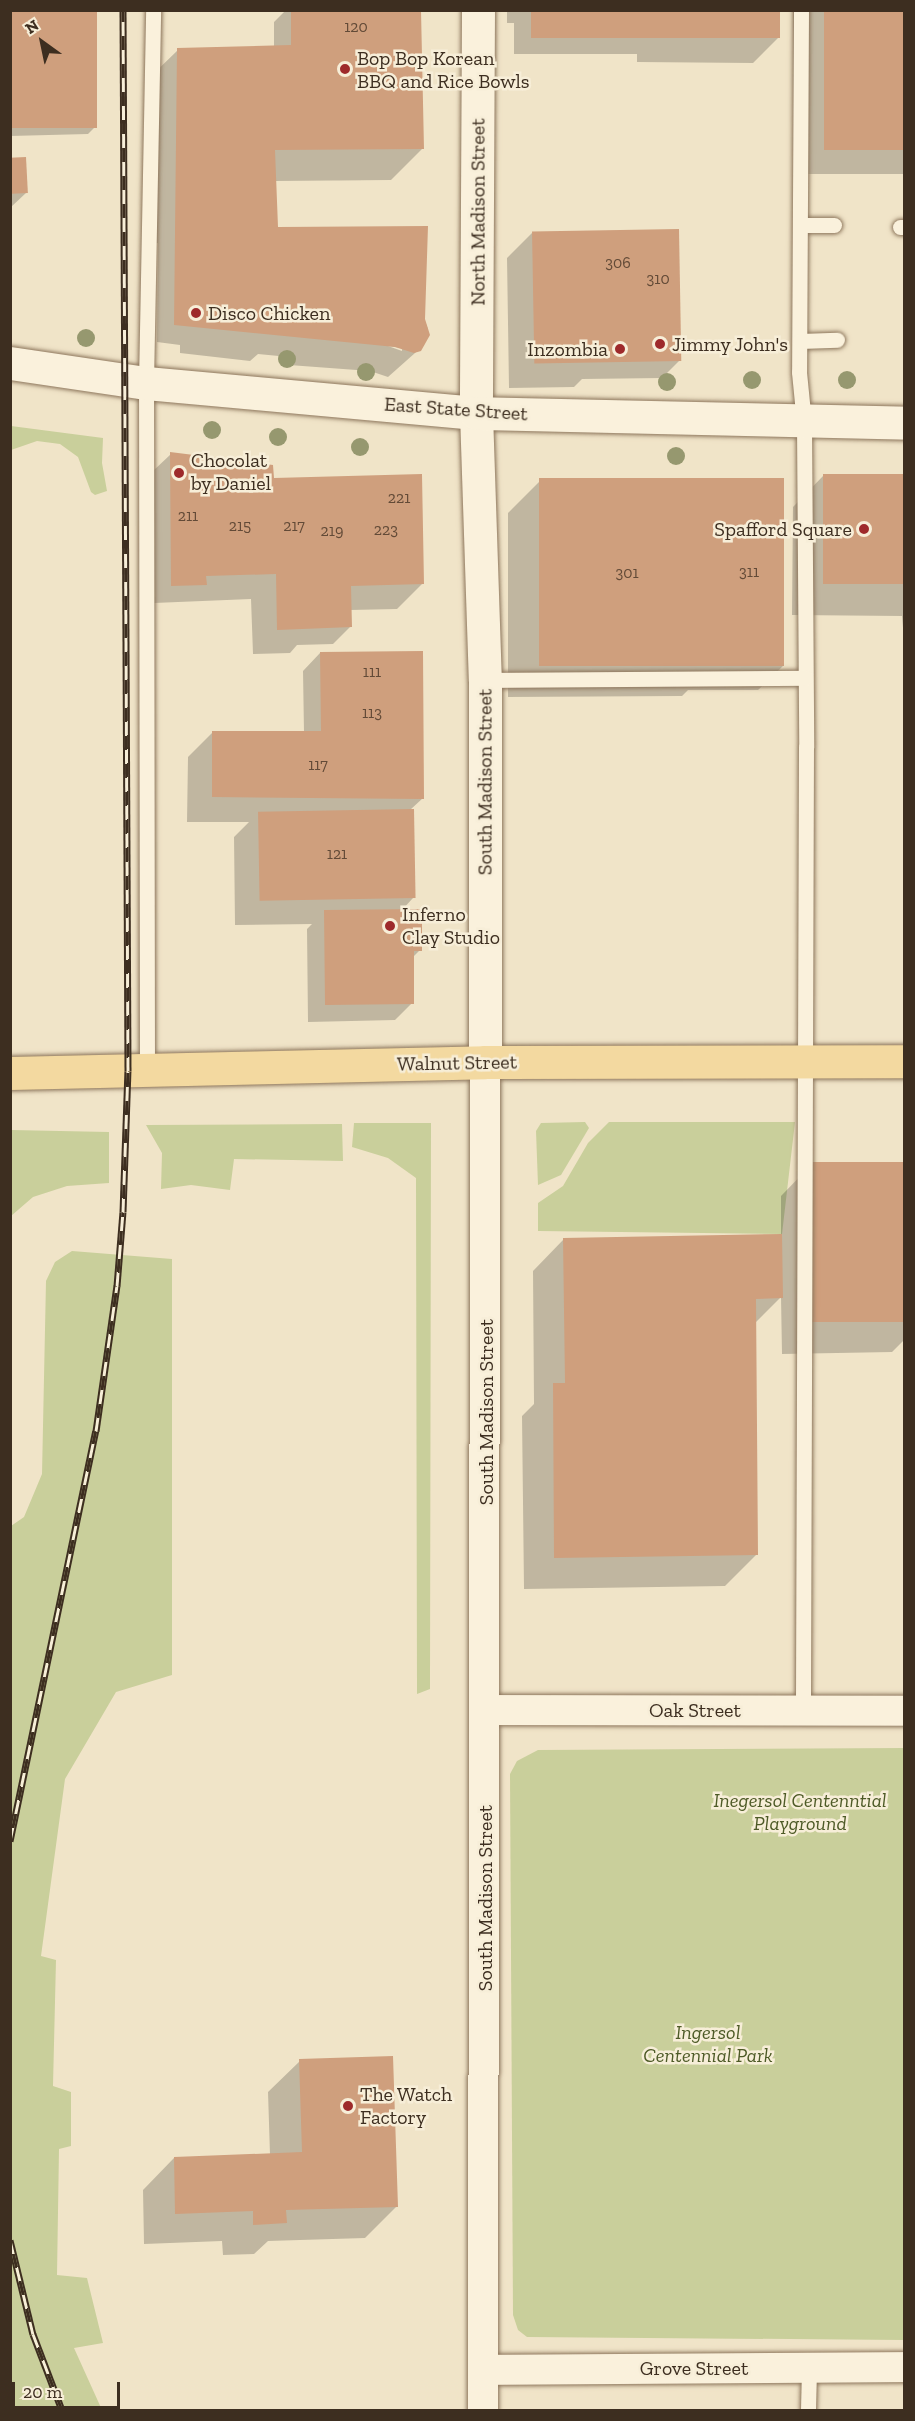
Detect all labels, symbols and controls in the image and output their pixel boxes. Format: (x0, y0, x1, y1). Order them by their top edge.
north arrow (12, 12, 72, 72)
text: N (22, 15, 42, 38)
house number: 120 (344, 17, 368, 37)
place label: Bop Bop Korean BBQ and Rice Bowls (357, 46, 529, 93)
marker: Bop Bop Korean BBQ and Rice Bowls (338, 62, 352, 76)
street label: North Madison Street (466, 118, 490, 306)
house number: 306 (605, 253, 631, 273)
house number: 310 (646, 269, 670, 289)
place label: Disco Chicken (208, 301, 330, 325)
marker: Disco Chicken (189, 306, 203, 320)
place label: Jimmy John's (672, 332, 789, 356)
place label: Inzombia (527, 337, 608, 361)
marker: Jimmy John's (653, 337, 667, 351)
marker: Inzombia (613, 342, 627, 356)
street label: East State Street (383, 392, 529, 426)
place label: Chocolat by Daniel (191, 449, 272, 496)
marker: Chocolat by Daniel (172, 466, 186, 480)
house number: 221 (388, 488, 410, 508)
house number: 211 (178, 506, 198, 526)
house number: 215 (229, 516, 251, 536)
house number: 217 (283, 516, 305, 536)
place label: Spafford Square (714, 517, 852, 541)
house number: 223 (374, 520, 398, 540)
house number: 219 (321, 521, 343, 541)
marker: Spafford Square (857, 522, 871, 536)
house number: 311 (739, 562, 759, 582)
house number: 301 (615, 563, 639, 583)
house number: 111 (363, 662, 381, 682)
street label: South Madison Street (473, 689, 497, 875)
house number: 113 (362, 703, 382, 723)
house number: 117 (308, 755, 328, 775)
house number: 121 (327, 844, 347, 864)
place label: Inferno Clay Studio (402, 903, 500, 950)
marker: Inferno Clay Studio (383, 919, 397, 933)
street label: Walnut Street (397, 1050, 517, 1076)
street label: South Madison Street (474, 1319, 498, 1505)
street label: Oak Street (649, 1698, 741, 1722)
park label: Inegersol Centenntial Playground (713, 1789, 887, 1836)
street label: South Madison Street (473, 1805, 497, 1991)
park label: Ingersol Centennial Park (643, 2021, 773, 2068)
place label: The Watch Factory (360, 2082, 453, 2129)
marker: The Watch Factory (341, 2099, 355, 2113)
street label: Grove Street (640, 2356, 748, 2380)
scale bar (15, 2370, 123, 2408)
text: 20 m (23, 2381, 62, 2403)

